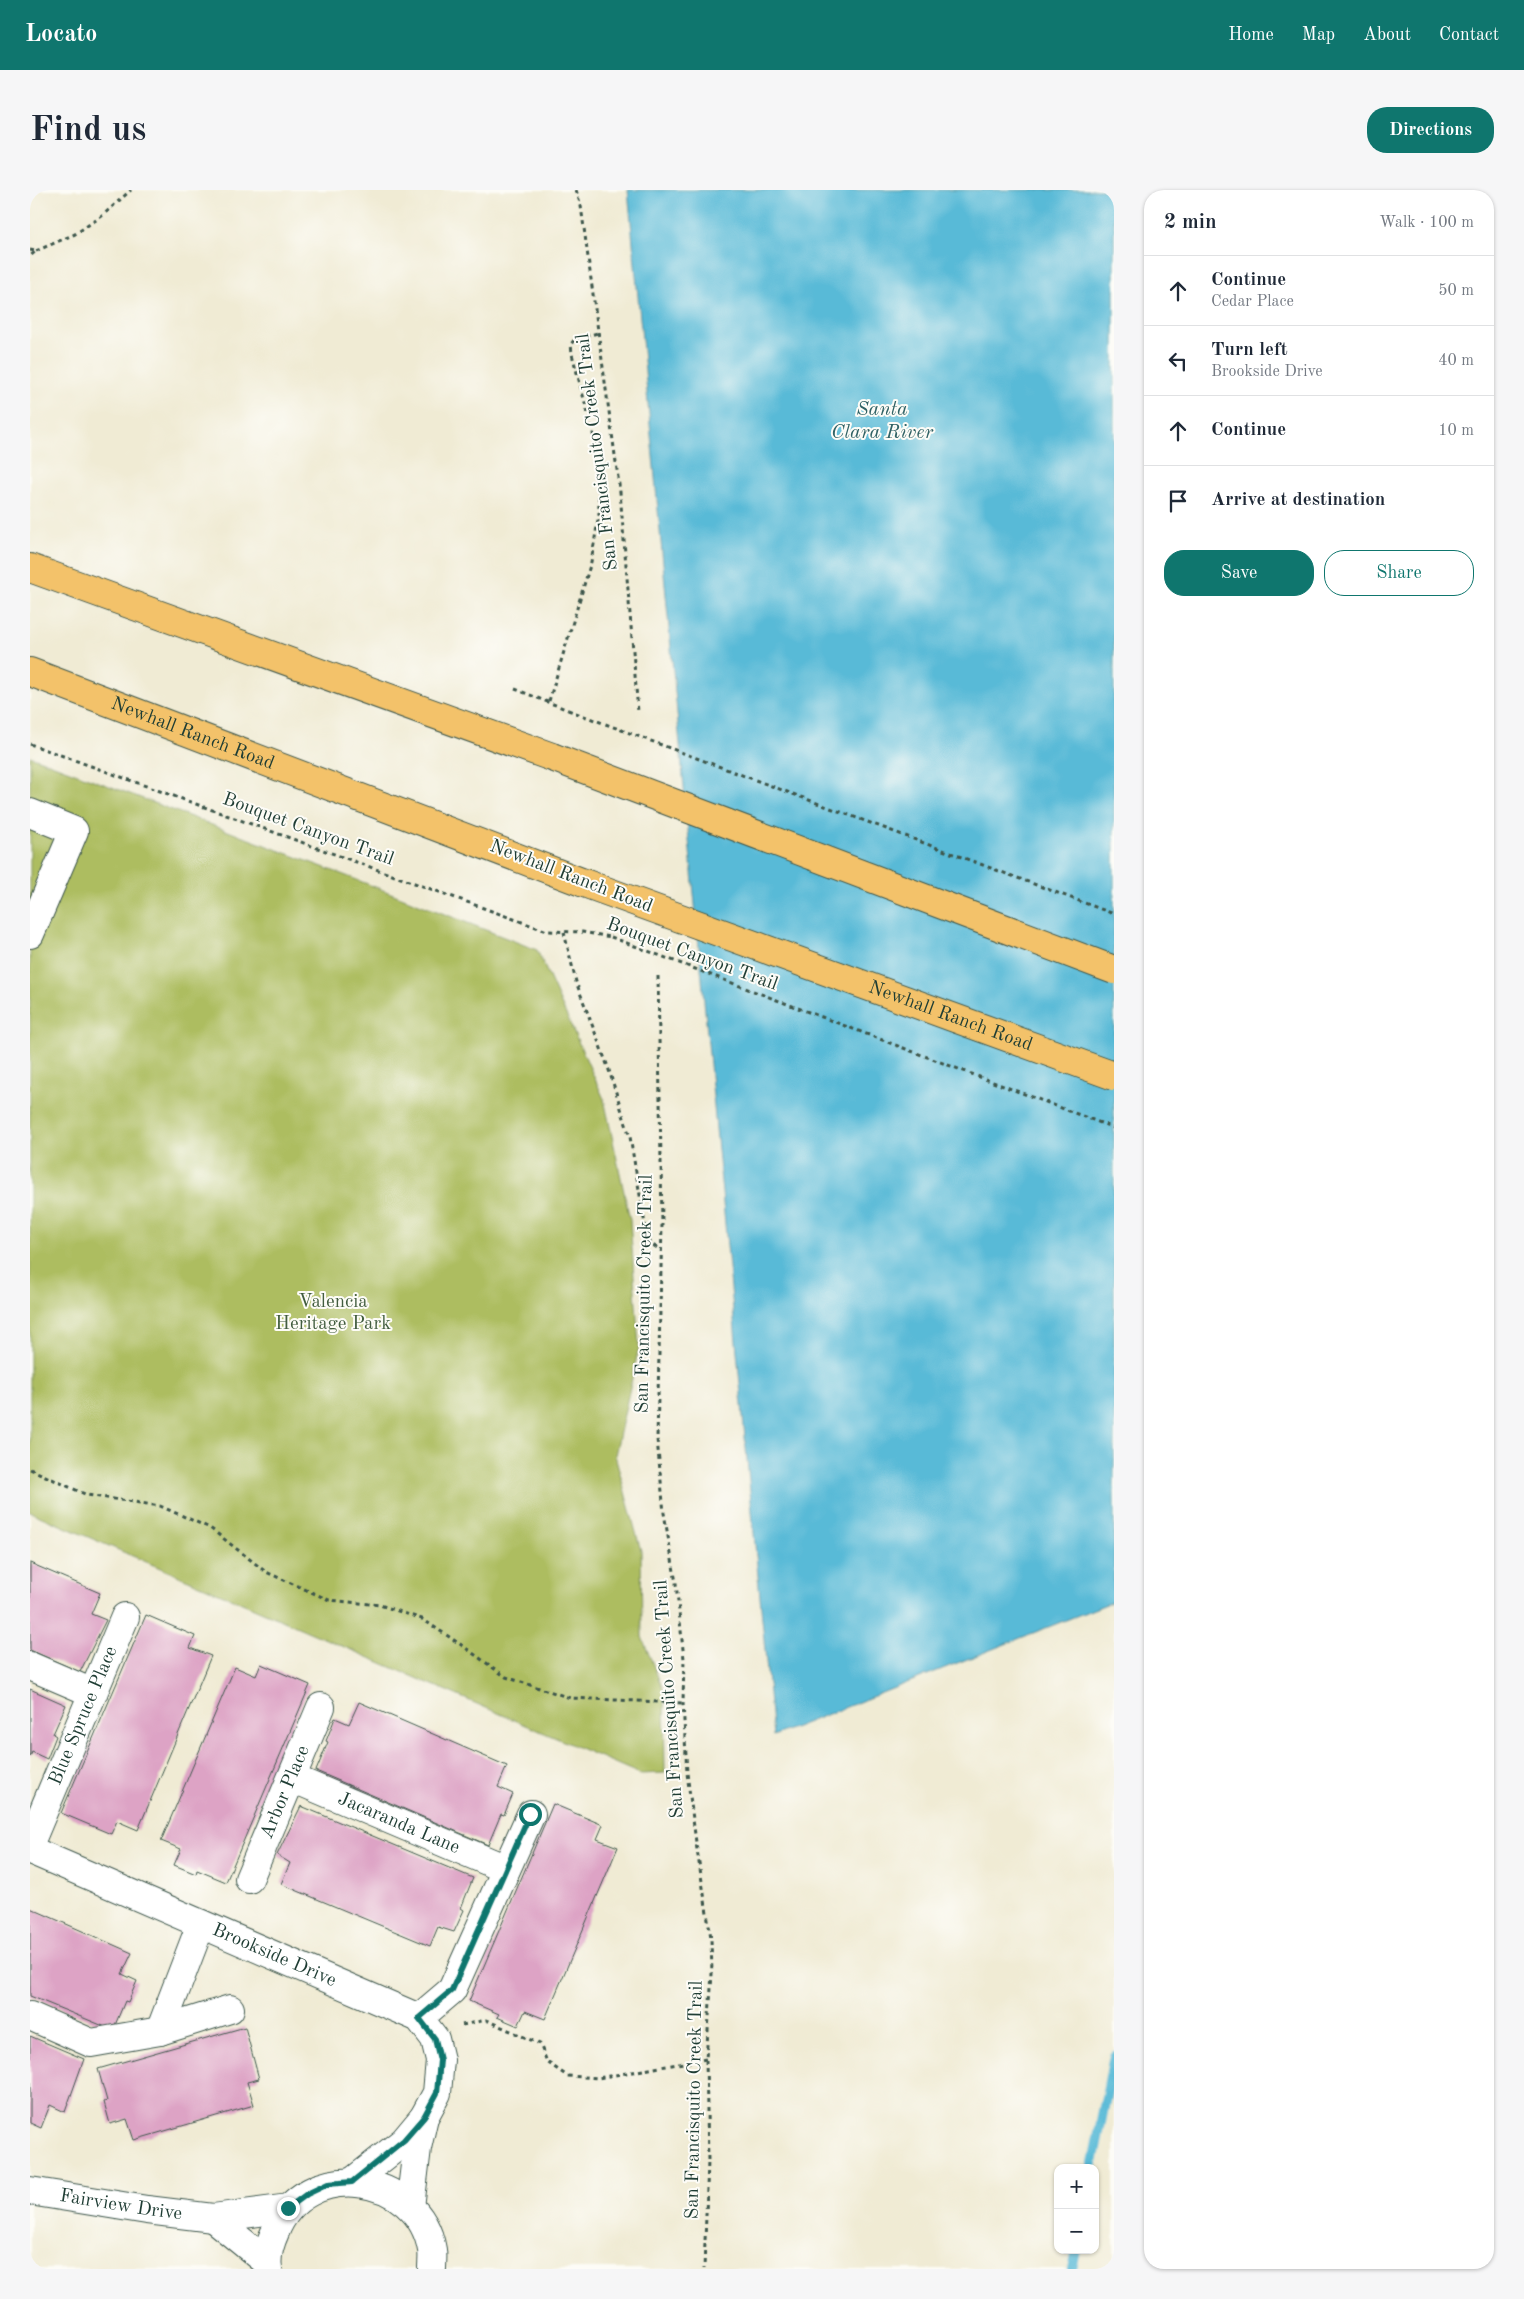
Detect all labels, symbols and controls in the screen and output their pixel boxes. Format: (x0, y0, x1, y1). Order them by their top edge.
text: Locato (25, 23, 97, 47)
text: Home (1228, 26, 1274, 44)
text: Map (1302, 26, 1335, 44)
text: About (1363, 26, 1411, 44)
text: Contact (1439, 26, 1499, 44)
button: Directions (1367, 107, 1494, 153)
text: Find us (30, 113, 146, 148)
text: 2 min (1164, 212, 1217, 233)
text: Walk · 100 m (1379, 215, 1474, 231)
text: Continue (1211, 271, 1286, 290)
icon: ahead (1164, 277, 1192, 305)
text: 50 m (1438, 283, 1474, 299)
text: Cedar Place (1211, 294, 1294, 310)
street label: San Francisquito Creek Trail (574, 332, 622, 572)
text: Turn left (1211, 341, 1288, 360)
icon: left (1164, 347, 1192, 375)
text: 40 m (1438, 353, 1474, 369)
text: Brookside Drive (1211, 364, 1323, 380)
water label: Santa Clara River (831, 400, 933, 443)
icon: ahead (1164, 417, 1192, 445)
text: Continue (1211, 421, 1286, 440)
text: 10 m (1438, 423, 1474, 439)
icon: arrive (1164, 487, 1192, 515)
text: Arrive at destination (1211, 491, 1385, 510)
button: Save (1164, 550, 1314, 596)
button: Share (1324, 550, 1474, 596)
street label: Newhall Ranch Road (108, 694, 277, 774)
street label: Bouquet Canyon Trail (220, 790, 396, 870)
street label: Newhall Ranch Road (487, 837, 655, 917)
street label: Bouquet Canyon Trail (604, 915, 780, 995)
street label: Newhall Ranch Road (866, 978, 1035, 1055)
street label: San Francisquito Creek Trail (633, 1174, 657, 1414)
park label: Valencia Heritage Park (275, 1293, 391, 1334)
street label: San Francisquito Creek Trail (652, 1579, 688, 1819)
street label: Blue Spruce Place (46, 1643, 121, 1788)
street label: Arbor Place (257, 1743, 313, 1842)
street label: Jacaranda Lane (335, 1789, 463, 1858)
route start (519, 1803, 542, 1826)
street label: Brookside Drive (209, 1920, 339, 1991)
street label: San Francisquito Creek Trail (683, 1980, 707, 2220)
map controls (1054, 2164, 1099, 2254)
button: + (1054, 2164, 1099, 2209)
street label: Fairview Drive (58, 2186, 183, 2224)
route end (277, 2197, 300, 2220)
button: − (1054, 2209, 1099, 2254)

